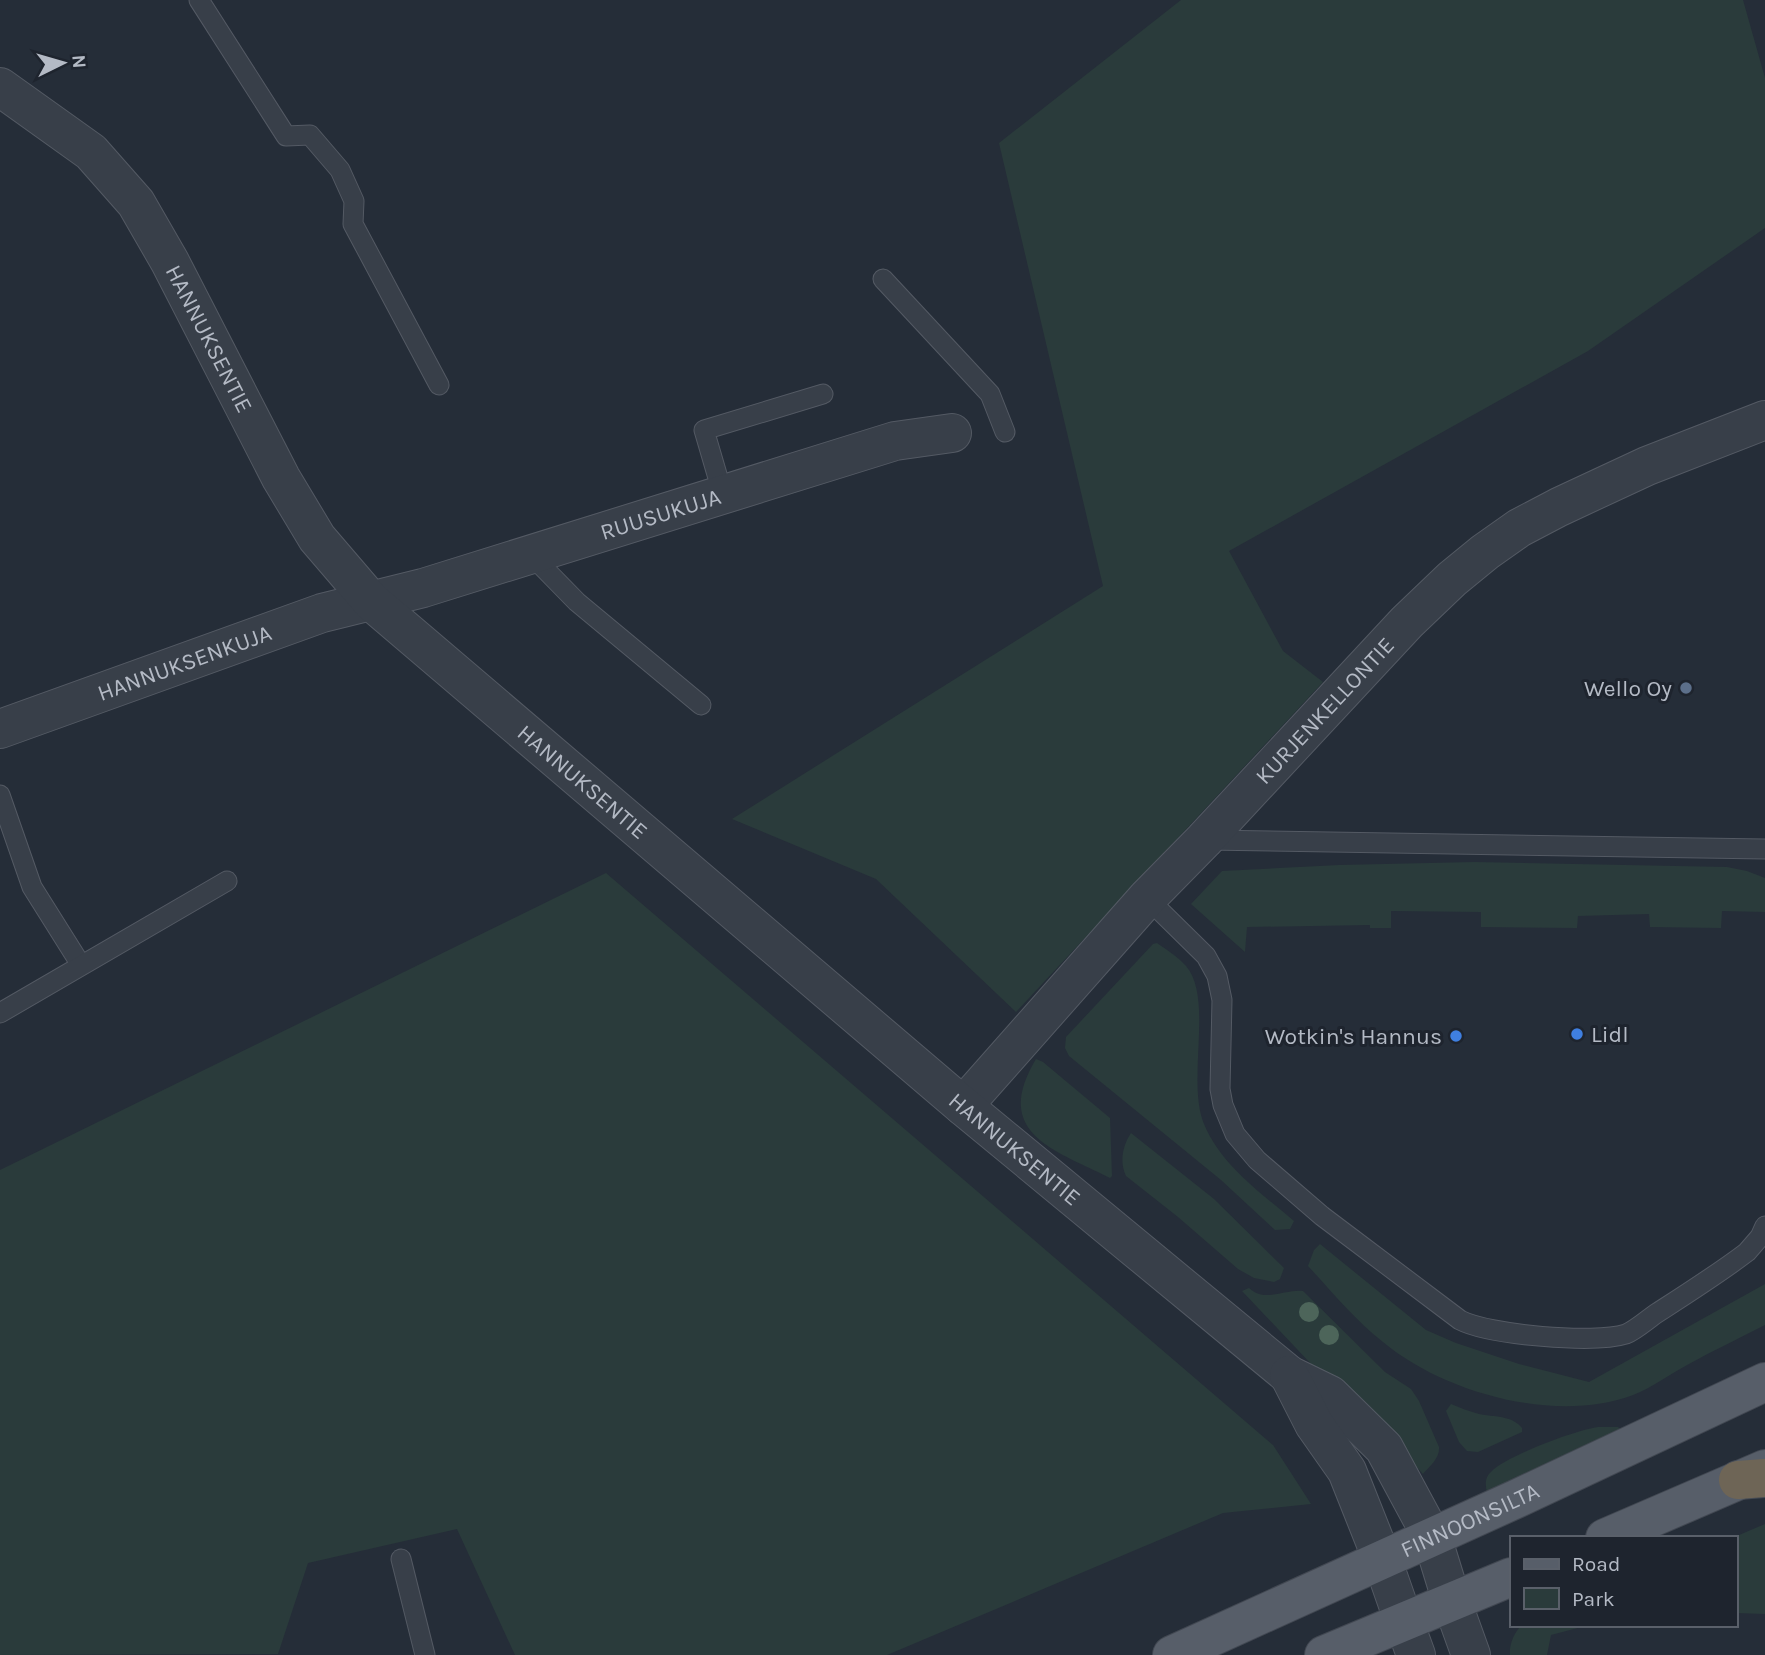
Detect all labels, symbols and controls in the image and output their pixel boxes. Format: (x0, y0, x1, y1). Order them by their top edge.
north arrow (28, 28, 98, 98)
text: N (67, 54, 90, 69)
street label: HANNUKSENTIE (160, 260, 258, 417)
street label: RUUSUKUJA (597, 483, 724, 546)
street label: HANNUKSENKUJA (94, 619, 275, 707)
street label: KURJENKELLONTIE (1250, 632, 1400, 790)
place label: Wello Oy (1584, 675, 1672, 702)
marker: Wello Oy (1678, 680, 1694, 696)
street label: HANNUKSENTIE (512, 719, 653, 845)
place label: Lidl (1591, 1021, 1629, 1048)
place label: Wotkin's Hannus (1265, 1023, 1442, 1050)
marker: Lidl (1569, 1026, 1585, 1042)
marker: Wotkin's Hannus (1448, 1028, 1464, 1044)
street label: HANNUKSENTIE (943, 1087, 1086, 1211)
street label: FINNOONSILTA (1396, 1477, 1544, 1564)
legend (1510, 1536, 1737, 1627)
text: Road (1572, 1552, 1620, 1576)
text: Park (1572, 1587, 1615, 1611)

